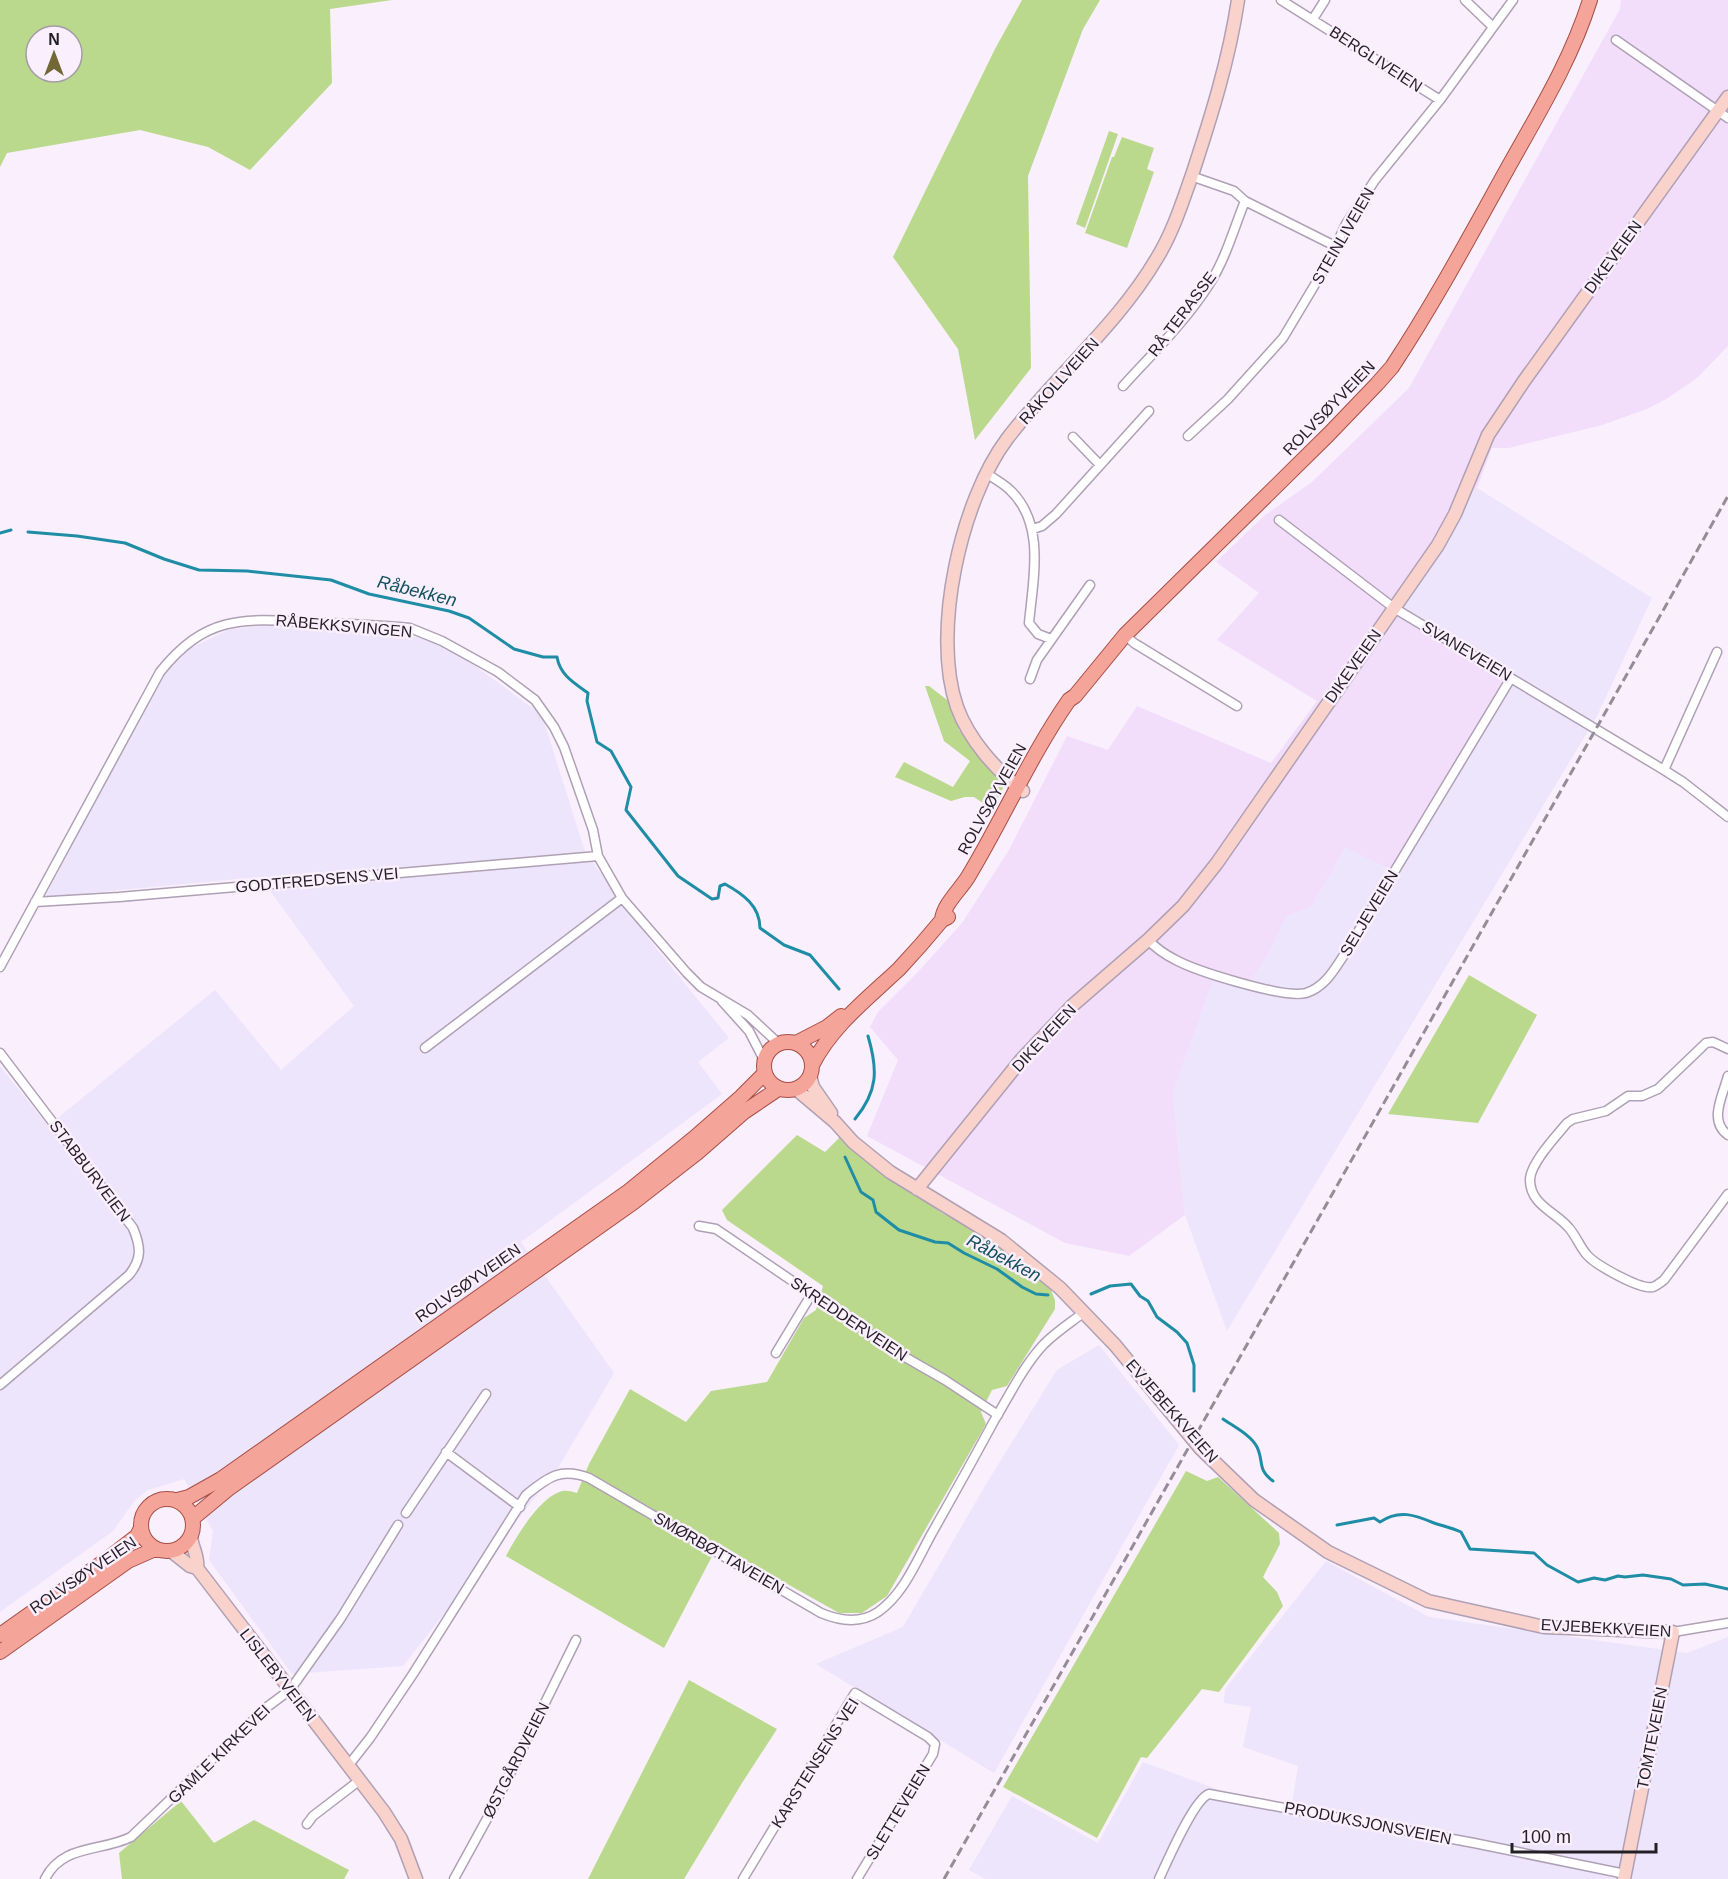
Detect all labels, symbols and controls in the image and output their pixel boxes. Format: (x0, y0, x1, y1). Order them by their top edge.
street label: BERGLIVEIEN (1327, 23, 1425, 95)
north arrow (24, 24, 84, 84)
text: N (48, 31, 60, 48)
street label: STEINLIVEIEN (1309, 185, 1377, 287)
street label: DIKEVEIEN (1581, 217, 1645, 297)
street label: RÅ TERASSE (1144, 268, 1219, 359)
street label: RÅKOLLVEIEN (1015, 334, 1102, 428)
street label: ROLVSØYVEIEN (1280, 357, 1378, 459)
water label: Råbekken (375, 571, 459, 611)
street label: RÅBEKKSVINGEN (275, 611, 413, 640)
street label: SVANEVEIEN (1419, 618, 1515, 684)
street label: DIKEVEIEN (1322, 626, 1384, 706)
street label: ROLVSØYVEIEN (954, 741, 1030, 857)
street label: GODTFREDSENS VEI (235, 864, 399, 896)
street label: SELJEVEIEN (1337, 867, 1401, 959)
street label: DIKEVEIEN (1009, 1001, 1079, 1075)
street label: STABBURVEIEN (46, 1117, 134, 1225)
water label: Råbekken (964, 1230, 1044, 1286)
street label: ROLVSØYVEIEN (412, 1240, 524, 1326)
street label: SKREDDERVEIEN (788, 1274, 910, 1364)
street label: EVJEBEKKVEIEN (1123, 1356, 1221, 1466)
street label: SMØRBØTTAVEIEN (651, 1509, 787, 1597)
street label: ROLVSØYVEIEN (27, 1533, 139, 1617)
street label: EVJEBEKKVEIEN (1540, 1616, 1672, 1640)
street label: LISLEBYVEIEN (237, 1625, 319, 1725)
street label: TOMTEVEIEN (1634, 1685, 1670, 1791)
street label: KARSTENSENS VEI (768, 1695, 862, 1831)
street label: ØSTGÅRDVEIEN (479, 1699, 552, 1821)
street label: GAMLE KIRKEVEI (165, 1701, 273, 1807)
street label: SLETTEVEIEN (863, 1761, 933, 1863)
street label: PRODUKSJONSVEIEN (1283, 1798, 1453, 1848)
scale bar (1512, 1816, 1656, 1854)
text: 100 m (1521, 1827, 1571, 1847)

